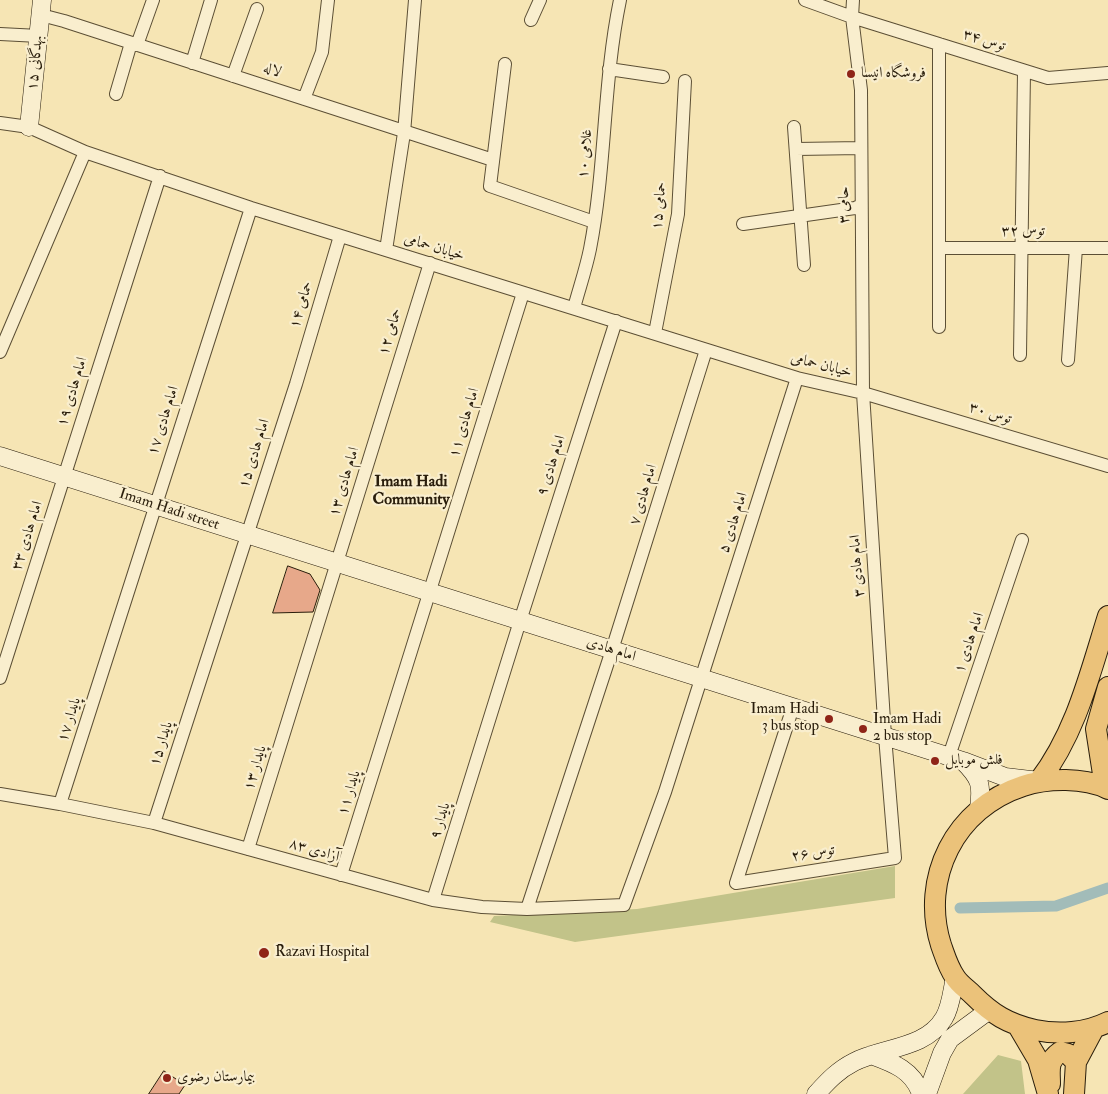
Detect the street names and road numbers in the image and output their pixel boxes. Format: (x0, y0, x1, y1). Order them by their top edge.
street label: توس ۳۴ (961, 26, 1007, 56)
street label: بهدگانی ۱۵ (24, 34, 48, 92)
street label: لاله (261, 60, 283, 82)
street label: غلامی ۱۰ (575, 128, 597, 180)
street label: حمامی ۱۵ (649, 181, 671, 231)
street label: حامی ۳ (836, 186, 854, 224)
street label: توس ۳۲ (1001, 223, 1045, 241)
street label: خیابان حمامی (402, 230, 466, 266)
street label: حمامی ۱۴ (286, 279, 318, 331)
street label: حمامی ۱۲ (375, 306, 407, 358)
street label: خیابان حمامی (789, 350, 853, 382)
street label: امام هادی ۱۹ (54, 355, 92, 429)
street label: امام هادی ۱۷ (144, 384, 184, 458)
street label: امام هادی ۱۱ (446, 386, 484, 460)
street label: توس ۳۰ (967, 399, 1013, 429)
street label: امام هادی ۱۵ (235, 417, 275, 491)
street label: امام هادی ۹ (534, 433, 570, 499)
street label: امام هادی ۱۳ (326, 445, 364, 519)
street label: امام هادی ۷ (626, 462, 662, 528)
street label: Imam Hadi street (116, 485, 222, 535)
street label: امام هادی ۵ (716, 490, 752, 556)
street label: امام هادی ۳۳ (8, 499, 48, 573)
street label: امام هادی ۳ (847, 534, 869, 598)
street label: امام هادی ۱ (951, 610, 989, 676)
street label: امام هادی (584, 634, 638, 666)
street label: پایدار ۱۷ (54, 695, 86, 745)
street label: پایدار ۱۵ (146, 719, 178, 769)
street label: پایدار ۱۳ (241, 743, 271, 793)
street label: پایدار ۱۱ (335, 768, 365, 818)
street label: پایدار ۹ (427, 801, 455, 841)
street label: آزادی ۸۳ (287, 835, 341, 867)
street label: توس ۲۶ (790, 842, 836, 866)

